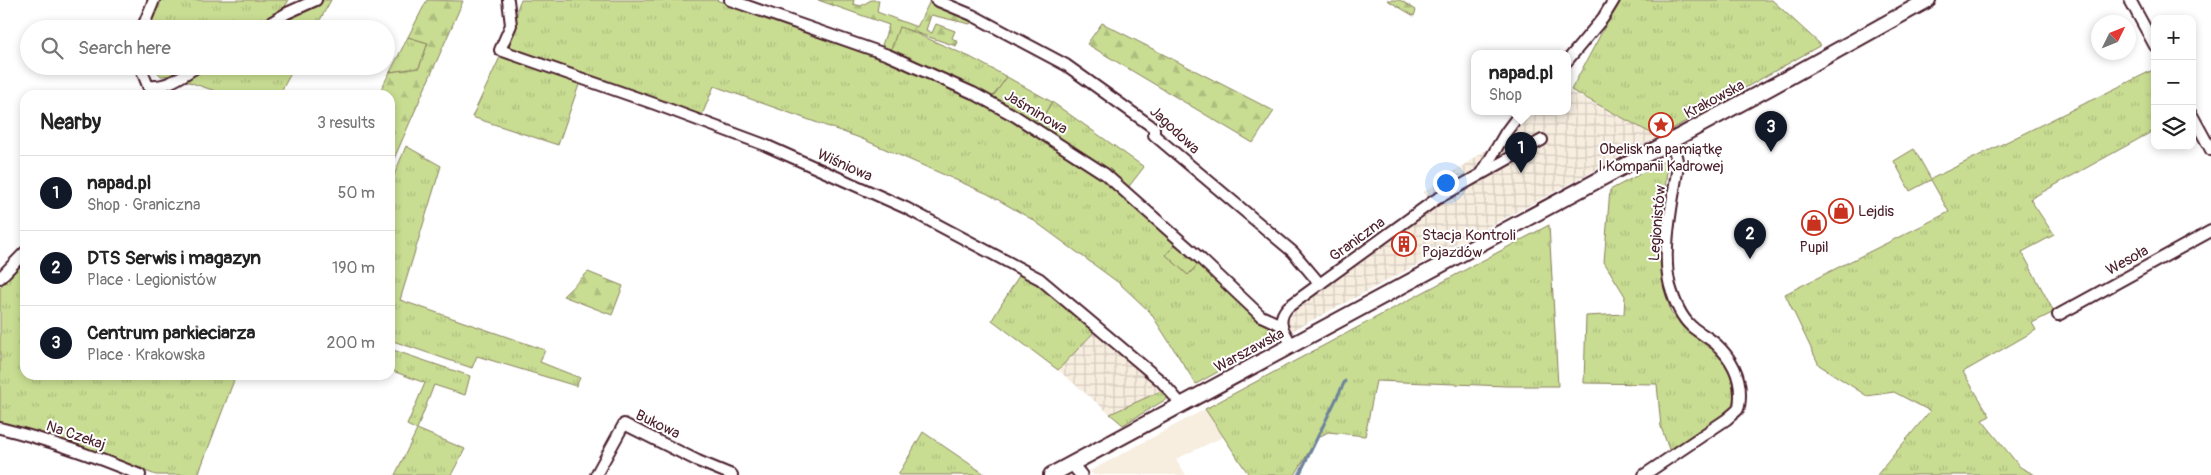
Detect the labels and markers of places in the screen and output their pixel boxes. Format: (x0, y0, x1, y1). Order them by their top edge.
pin: 3 (1755, 111, 1787, 152)
place icon: Obelisk na pamiątkę I Kompanii Kadrowej (1648, 112, 1674, 138)
pin: 1 (1505, 132, 1537, 173)
place label: Obelisk na pamiątkę I Kompanii Kadrowej (1598, 140, 1724, 176)
shop icon: Lejdis (1828, 198, 1854, 224)
place label: Lejdis (1858, 202, 1894, 221)
shop icon: Pupil (1801, 210, 1827, 236)
pin: 2 (1734, 218, 1766, 259)
place label: Stacja Kontroli Pojazdów (1422, 226, 1516, 262)
building icon: Stacja Kontroli Pojazdów (1391, 231, 1417, 257)
place label: Pupil (1799, 238, 1829, 257)

